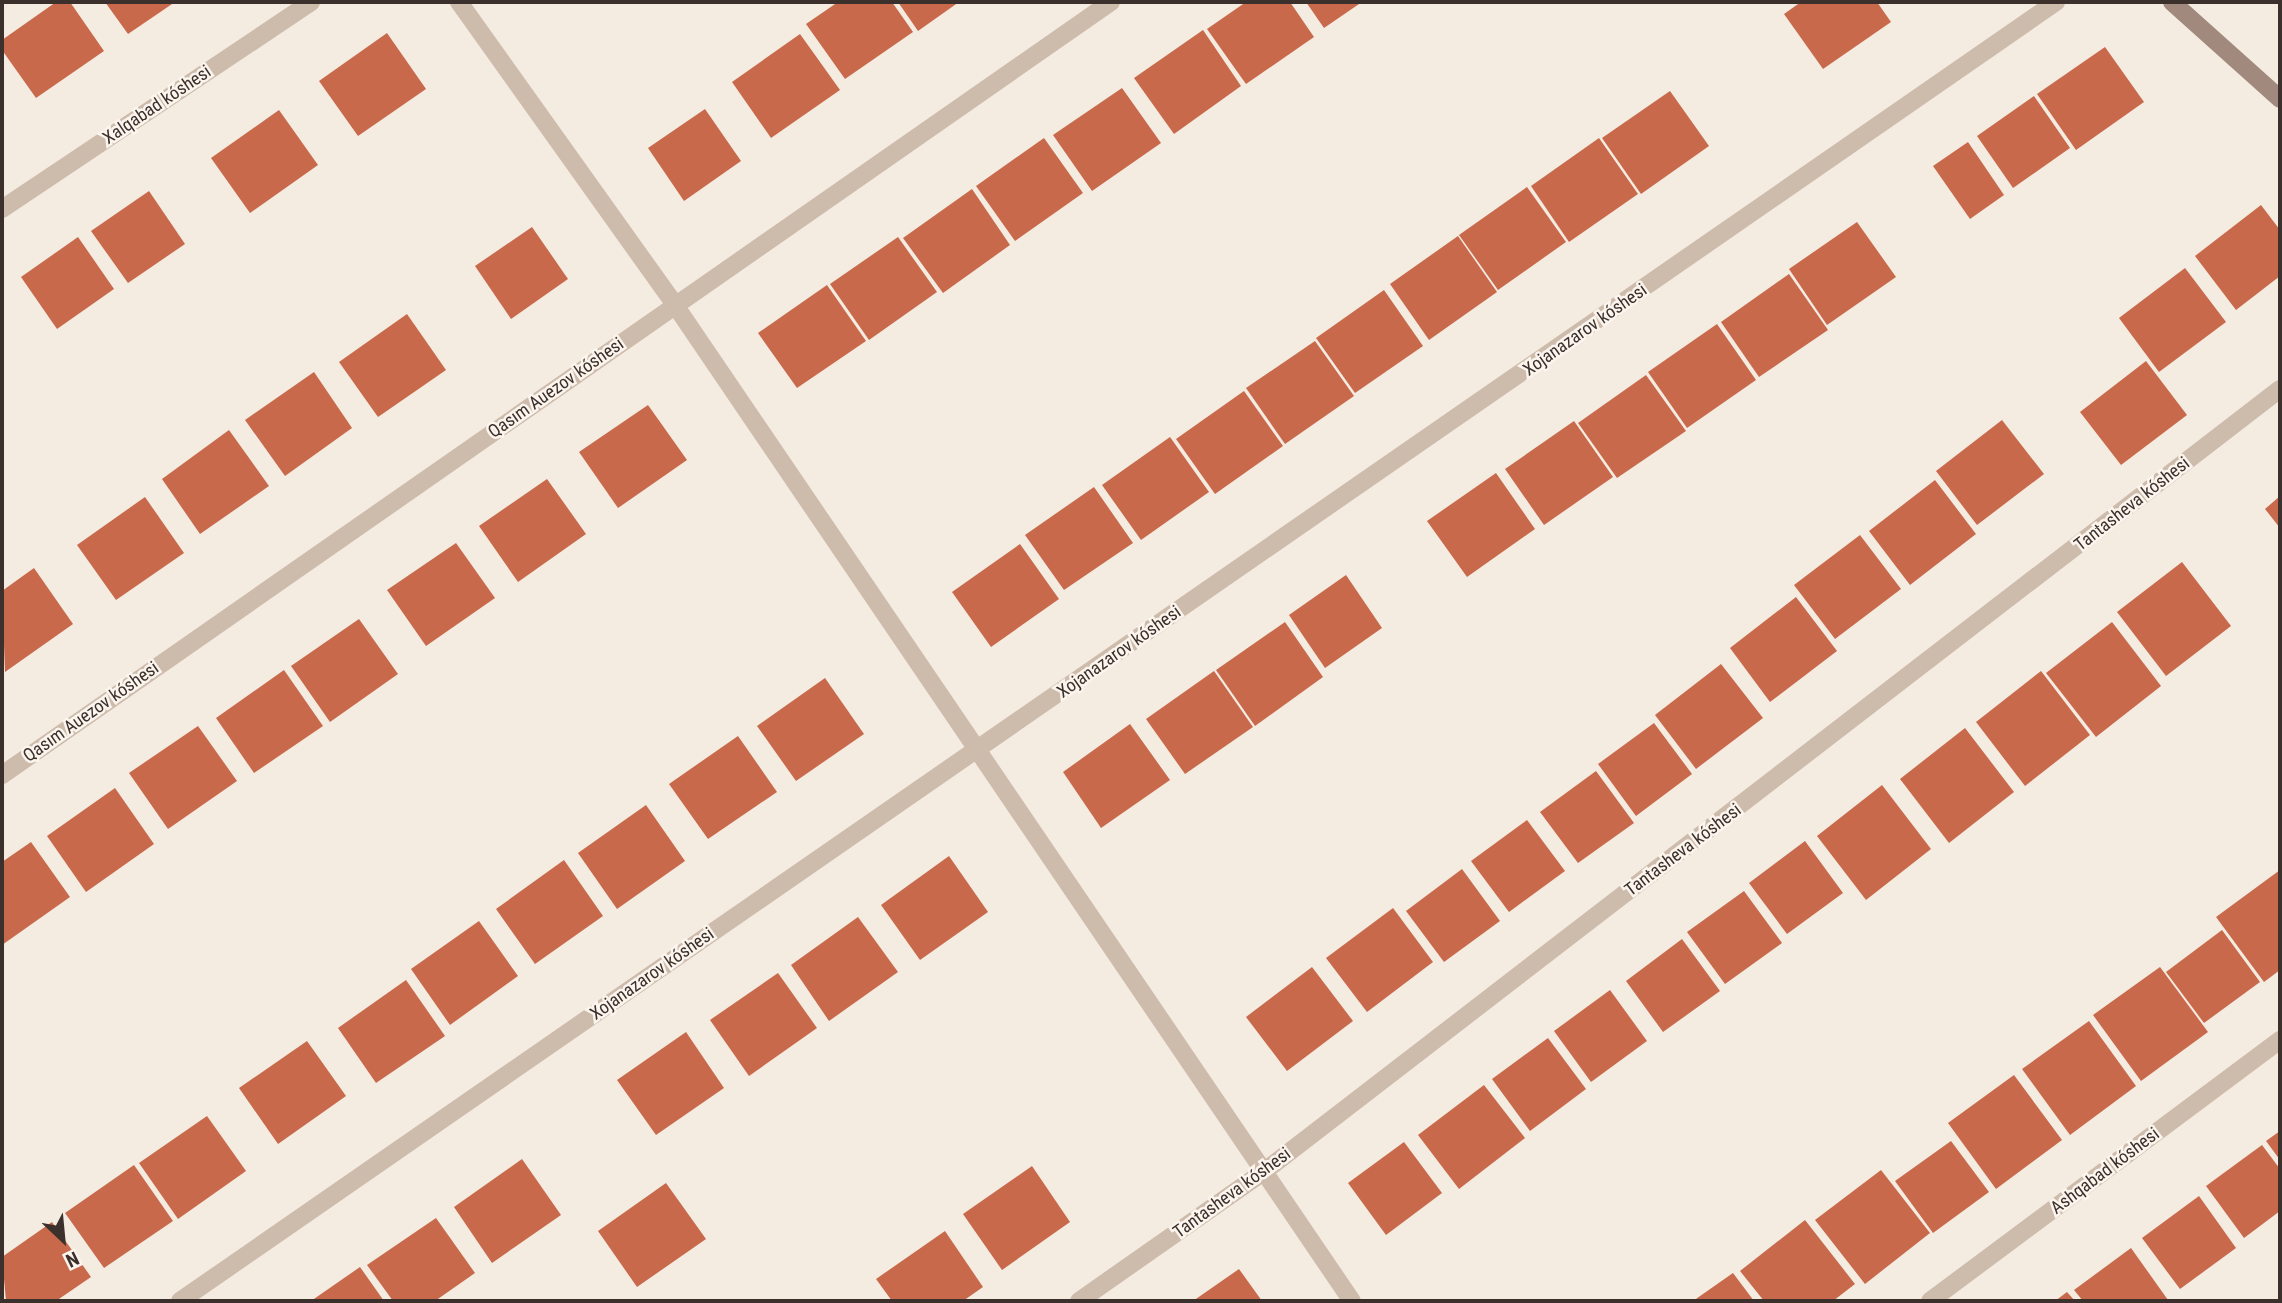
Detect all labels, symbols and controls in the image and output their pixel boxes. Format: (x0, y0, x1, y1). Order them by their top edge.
street label: Xalqabad kóshesi (99, 61, 215, 149)
street label: Xojanazarov kóshesi (1519, 279, 1651, 381)
street label: Qasım Auezov kóshesi (484, 333, 628, 443)
street label: Tantasheva kóshesi (2070, 452, 2194, 556)
street label: Xojanazarov kóshesi (1053, 601, 1185, 703)
street label: Qasım Auezov kóshesi (19, 657, 163, 767)
street label: Tantasheva kóshesi (1621, 799, 1745, 901)
street label: Xojanazarov kóshesi (586, 923, 718, 1025)
street label: Ashqabad kóshesi (2046, 1123, 2164, 1219)
street label: Tantasheva kóshesi (1169, 1143, 1295, 1243)
north arrow (28, 1205, 98, 1275)
text: N (62, 1246, 83, 1272)

